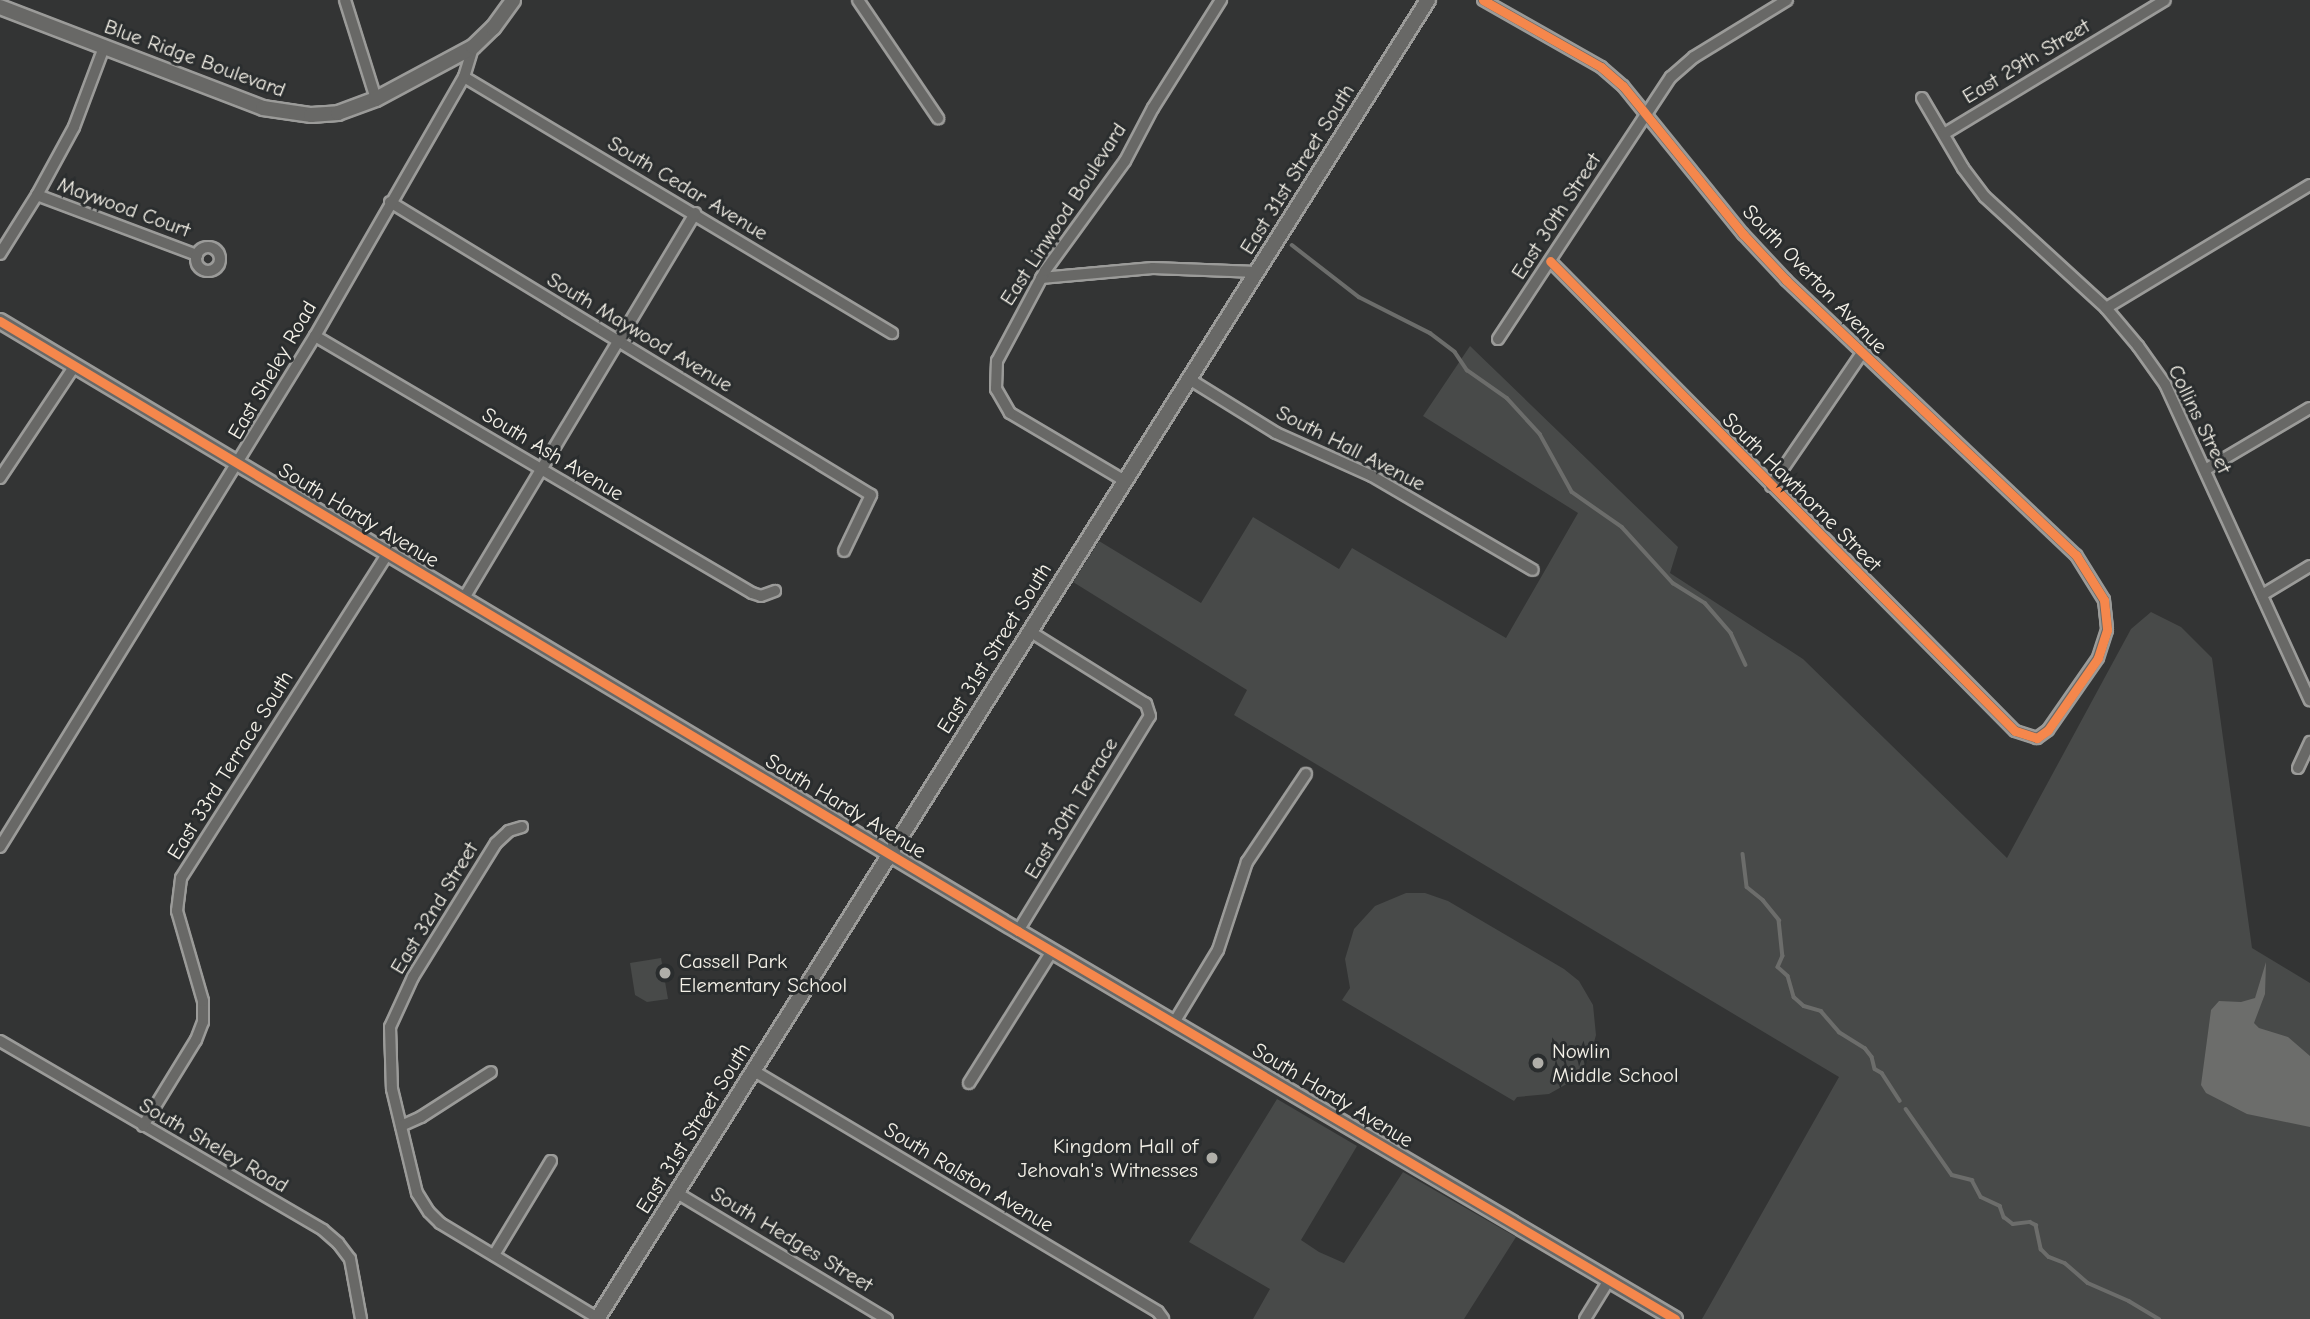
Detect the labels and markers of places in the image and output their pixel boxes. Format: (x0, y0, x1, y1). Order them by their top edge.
place label: Cassell Park Elementary School (679, 948, 847, 998)
marker: Cassell Park Elementary School (657, 965, 673, 981)
place label: Nowlin Middle School (1552, 1038, 1679, 1088)
marker: Nowlin Middle School (1530, 1055, 1546, 1071)
place label: Kingdom Hall of Jehovah's Witnesses (1018, 1133, 1198, 1183)
marker: Kingdom Hall of Jehovah's Witnesses (1204, 1150, 1220, 1166)

